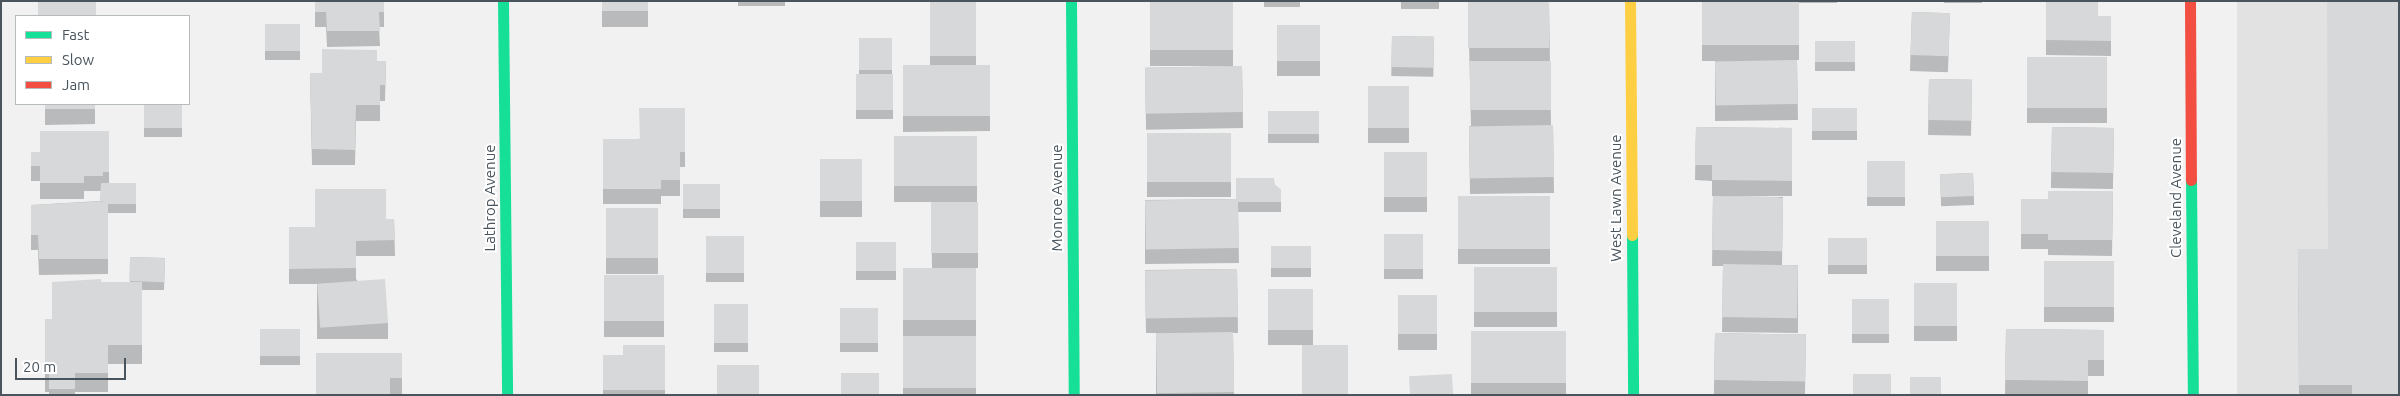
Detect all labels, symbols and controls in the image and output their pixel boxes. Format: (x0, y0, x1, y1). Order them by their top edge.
legend (15, 15, 190, 105)
text: Fast (62, 26, 89, 43)
text: Slow (62, 51, 94, 68)
text: Jam (62, 76, 90, 93)
street label: West Lawn Avenue (1607, 134, 1625, 262)
street label: Cleveland Avenue (2167, 138, 2185, 258)
street label: Lathrop Avenue (481, 144, 499, 252)
street label: Monroe Avenue (1048, 144, 1066, 252)
scale bar (18, 348, 129, 380)
text: 20 m (23, 358, 56, 375)

